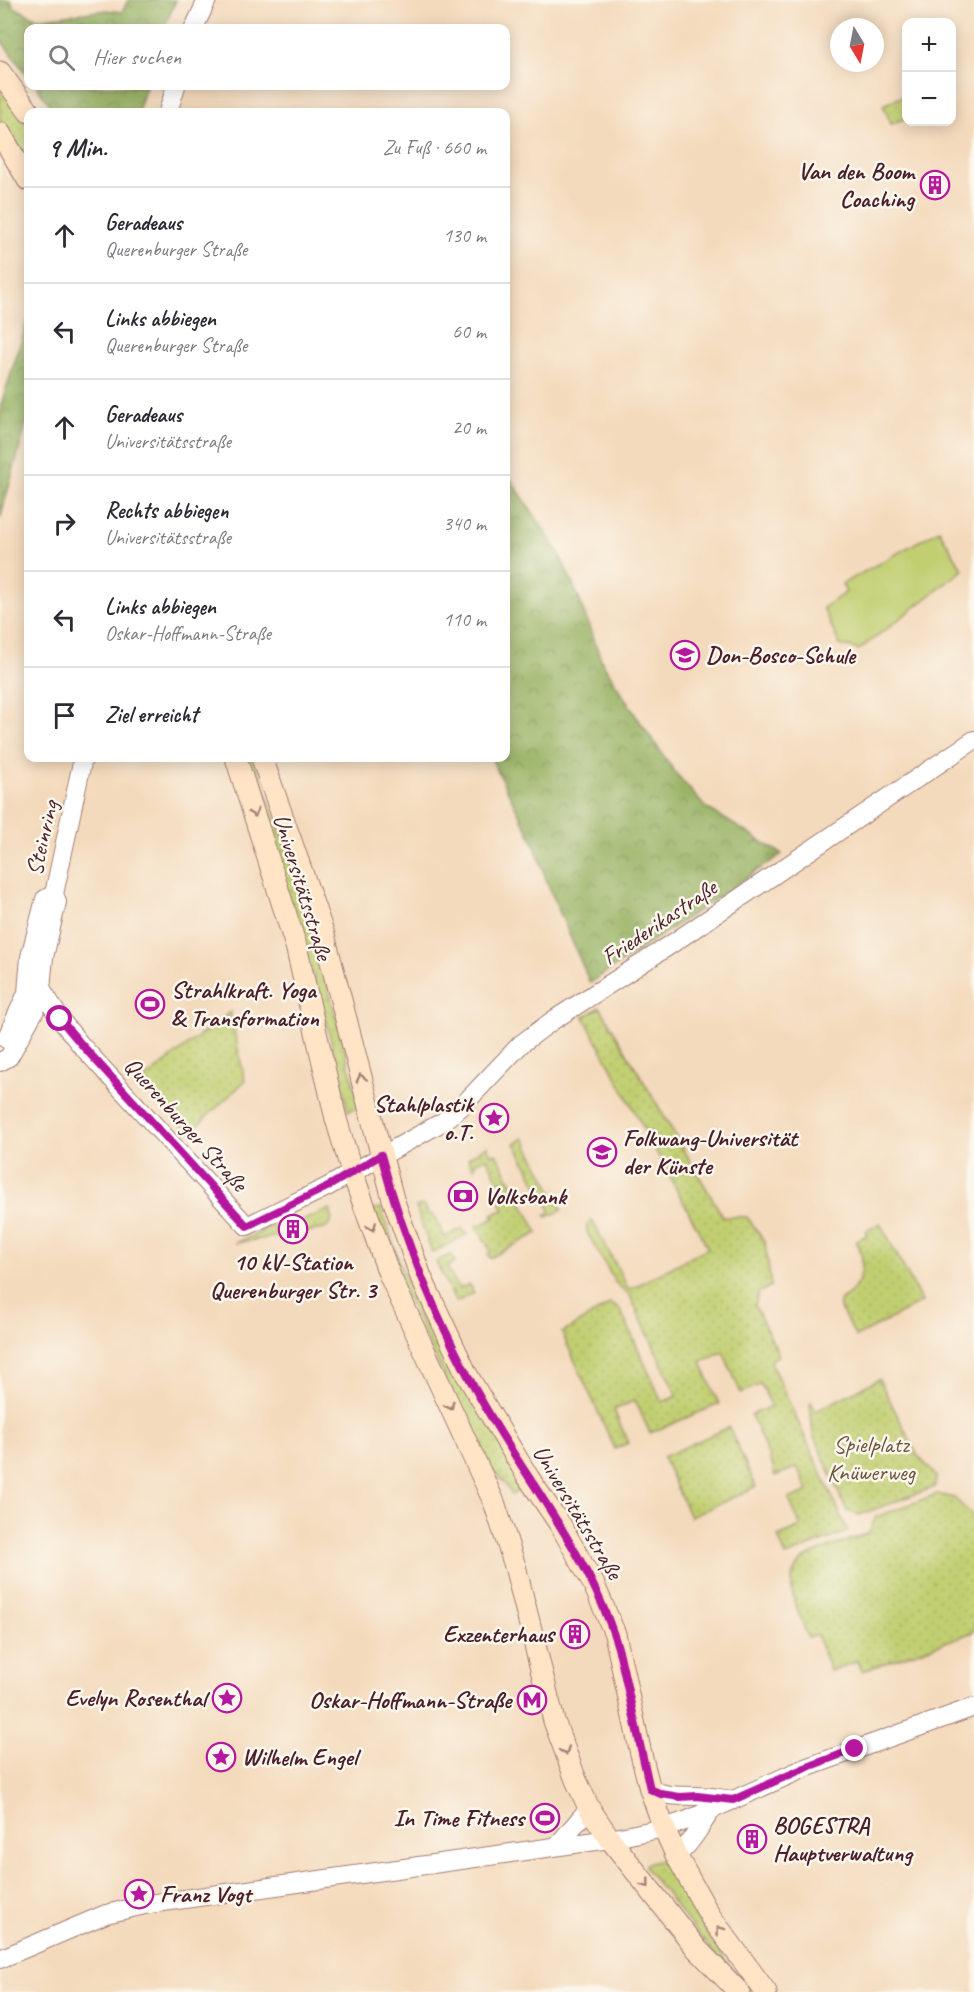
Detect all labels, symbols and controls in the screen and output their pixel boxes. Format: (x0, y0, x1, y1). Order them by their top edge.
north arrow (830, 18, 884, 72)
map controls (902, 18, 956, 126)
button: + (902, 18, 956, 72)
search box (24, 24, 510, 90)
icon: search (45, 41, 78, 74)
text: Hier suchen (93, 43, 181, 71)
button: − (902, 72, 956, 126)
text: 9 Min. (48, 131, 107, 164)
text: Zu Fuß · 660 m (383, 135, 486, 160)
place label: Van den Boom Coaching (798, 156, 916, 214)
building icon: Van den Boom Coaching (919, 169, 951, 201)
text: Geradeaus (105, 209, 182, 237)
icon: ahead (48, 219, 81, 252)
text: 130 m (443, 223, 486, 248)
text: Querenburger Straße (105, 237, 247, 262)
text: Links abbiegen (105, 305, 216, 333)
icon: left (48, 315, 81, 348)
text: 60 m (452, 319, 486, 344)
text: Querenburger Straße (105, 333, 247, 358)
text: Geradeaus (105, 401, 182, 429)
icon: ahead (48, 411, 81, 444)
text: 20 m (452, 415, 486, 440)
text: Universitätsstraße (105, 429, 231, 454)
text: Rechts abbiegen (105, 497, 228, 525)
icon: right (48, 507, 81, 540)
text: 340 m (443, 511, 486, 536)
text: Universitätsstraße (105, 525, 231, 550)
text: Links abbiegen (105, 593, 216, 621)
icon: left (48, 603, 81, 636)
text: 110 m (443, 607, 486, 632)
text: Oskar-Hoffmann-Straße (105, 621, 271, 646)
school or university icon: Don-Bosco-Schule (669, 639, 701, 671)
place label: Don-Bosco-Schule (706, 640, 857, 670)
icon: arrive (48, 699, 81, 732)
text: Ziel erreicht (105, 701, 198, 729)
street label: Steinring (19, 795, 66, 878)
one-way arrow (246, 807, 259, 818)
street label: Universitätsstraße (267, 810, 340, 966)
street label: Friederikastraße (596, 871, 724, 971)
place label: Strahlkraft. Yoga & Transformation (171, 975, 320, 1033)
sports icon: Strahlkraft. Yoga & Transformation (134, 988, 166, 1020)
route start (46, 1005, 72, 1031)
street label: Querenburger Straße (118, 1051, 256, 1199)
one-way arrow (356, 1073, 369, 1083)
place label: Stahlplastik o.T. (373, 1089, 475, 1147)
place icon: Stahlplastik o.T. (478, 1102, 510, 1134)
place label: Folkwang-Universität der Künste (623, 1123, 800, 1181)
school or university icon: Folkwang-Universität der Künste (586, 1136, 618, 1168)
bank icon: Volksbank (447, 1180, 479, 1212)
place label: Volksbank (484, 1181, 568, 1211)
building icon: 10 kV-Station Querenburger Str. 3 (277, 1213, 309, 1245)
one-way arrow (364, 1222, 377, 1232)
place label: 10 kV-Station Querenburger Str. 3 (210, 1247, 378, 1305)
one-way arrow (443, 1399, 455, 1410)
park label: Spielplatz Knüwerweg (827, 1429, 917, 1487)
street label: Universitätsstraße (526, 1440, 631, 1586)
building icon: Exzenterhaus (559, 1618, 591, 1650)
place label: Exzenterhaus (443, 1619, 557, 1649)
place icon: Evelyn Rosenthal (211, 1682, 243, 1714)
place label: Evelyn Rosenthal (65, 1683, 211, 1713)
metro station icon: Oskar-Hoffmann-Straße (516, 1684, 548, 1716)
place label: Oskar-Hoffmann-Straße (309, 1685, 513, 1715)
route end (841, 1735, 867, 1761)
place icon: Wilhelm Engel (205, 1741, 237, 1773)
place label: Wilhelm Engel (242, 1742, 362, 1772)
one-way arrow (557, 1745, 570, 1755)
sports icon: In Time Fitness (529, 1802, 561, 1834)
place label: In Time Fitness (394, 1803, 527, 1833)
place label: BOGESTRA Hauptverwaltung (773, 1810, 914, 1868)
building icon: BOGESTRA Hauptverwaltung (736, 1823, 768, 1855)
place icon: Franz Vogt (123, 1878, 155, 1910)
one-way arrow (639, 1878, 650, 1889)
place label: Franz Vogt (160, 1879, 254, 1909)
one-way arrow (717, 1926, 728, 1937)

